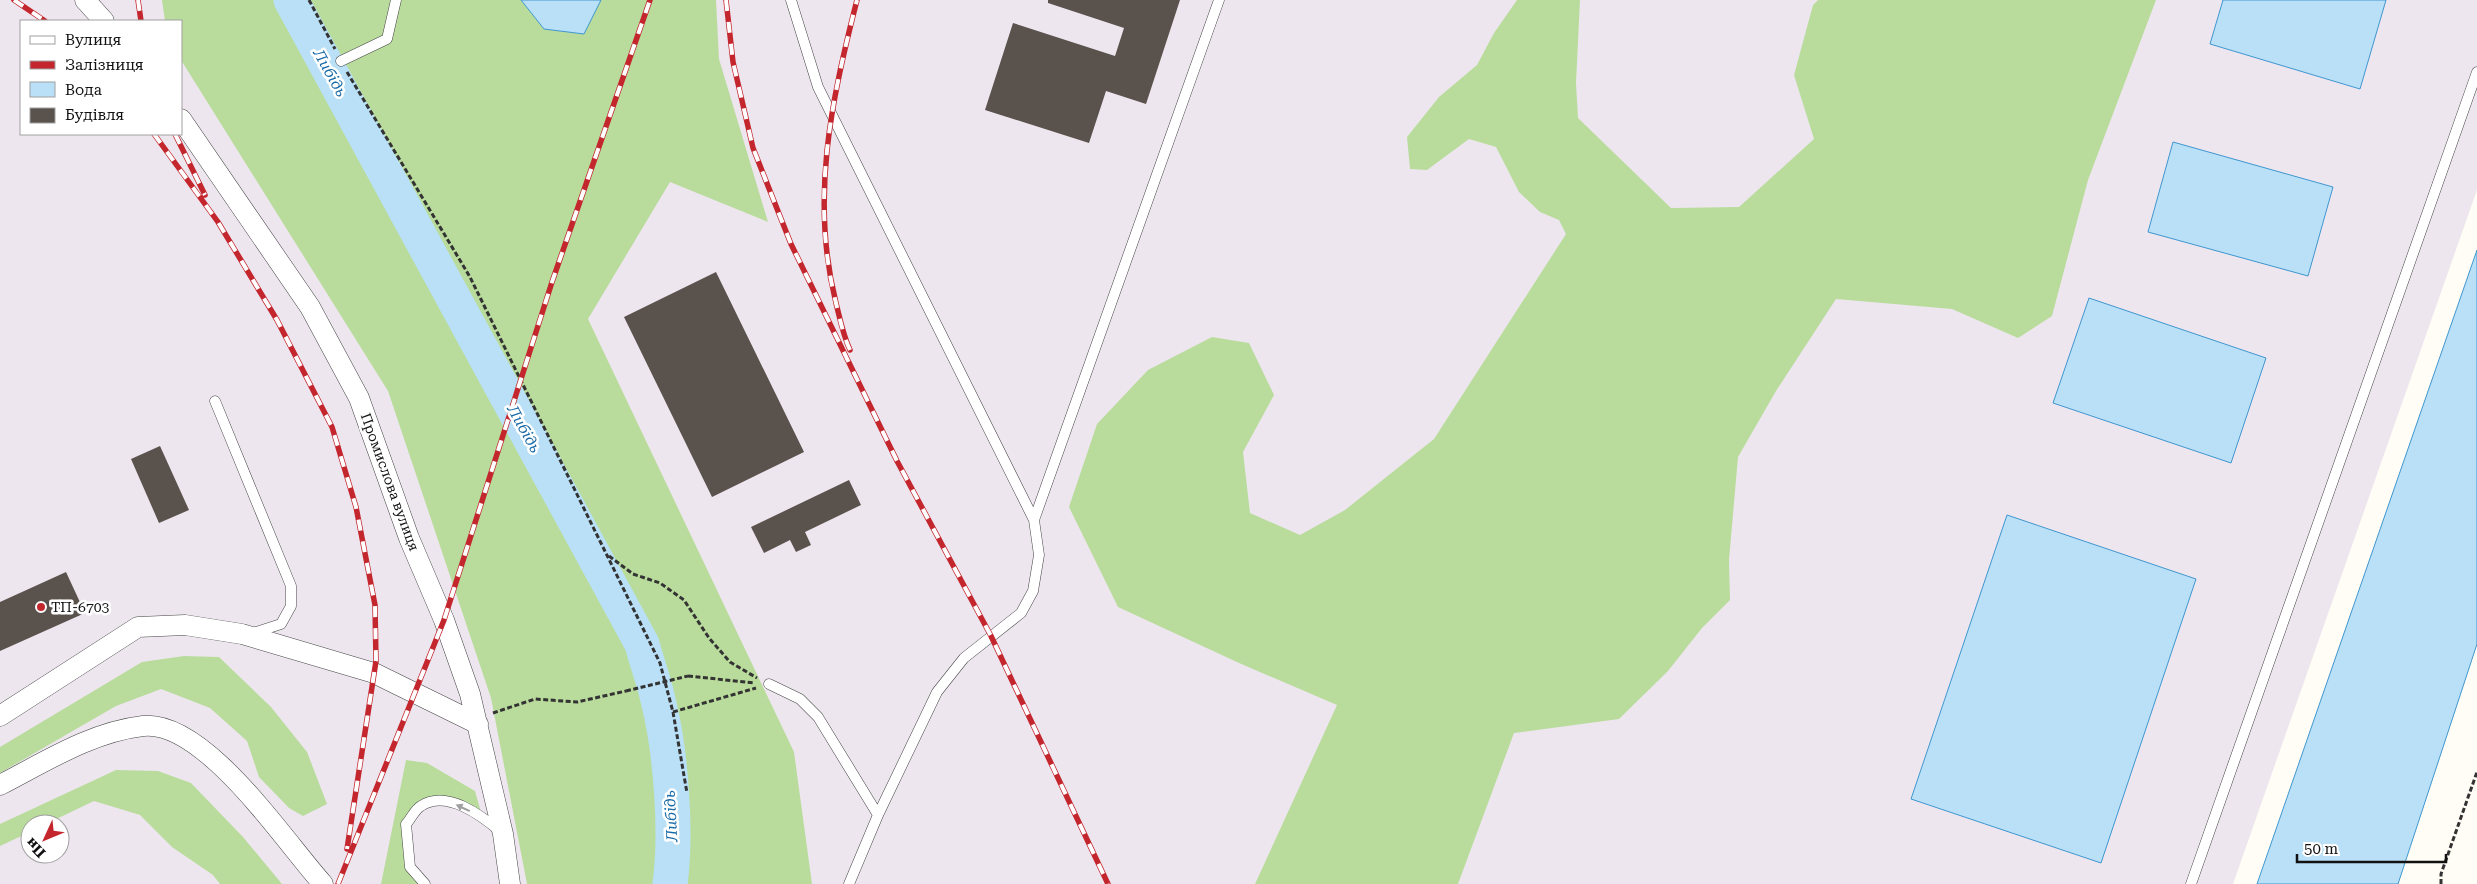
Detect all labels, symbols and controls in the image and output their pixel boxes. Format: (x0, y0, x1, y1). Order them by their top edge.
legend (20, 20, 182, 135)
text: Вулиця (65, 31, 121, 49)
water label: Либідь (309, 45, 350, 100)
text: Залізниця (65, 56, 144, 74)
text: Вода (65, 81, 102, 99)
text: Будівля (65, 106, 124, 124)
water label: Либідь (503, 401, 544, 456)
street label: Промислова вулиця (358, 411, 422, 553)
place label: ТП-6703 (51, 599, 110, 615)
marker: ТП-6703 (35, 601, 47, 613)
water label: Либідь (661, 790, 681, 843)
one-way arrow (456, 803, 470, 811)
north arrow (20, 814, 70, 864)
scale bar (2297, 832, 2446, 864)
text: Пн (22, 835, 49, 861)
text: 50 m (2304, 840, 2339, 858)

